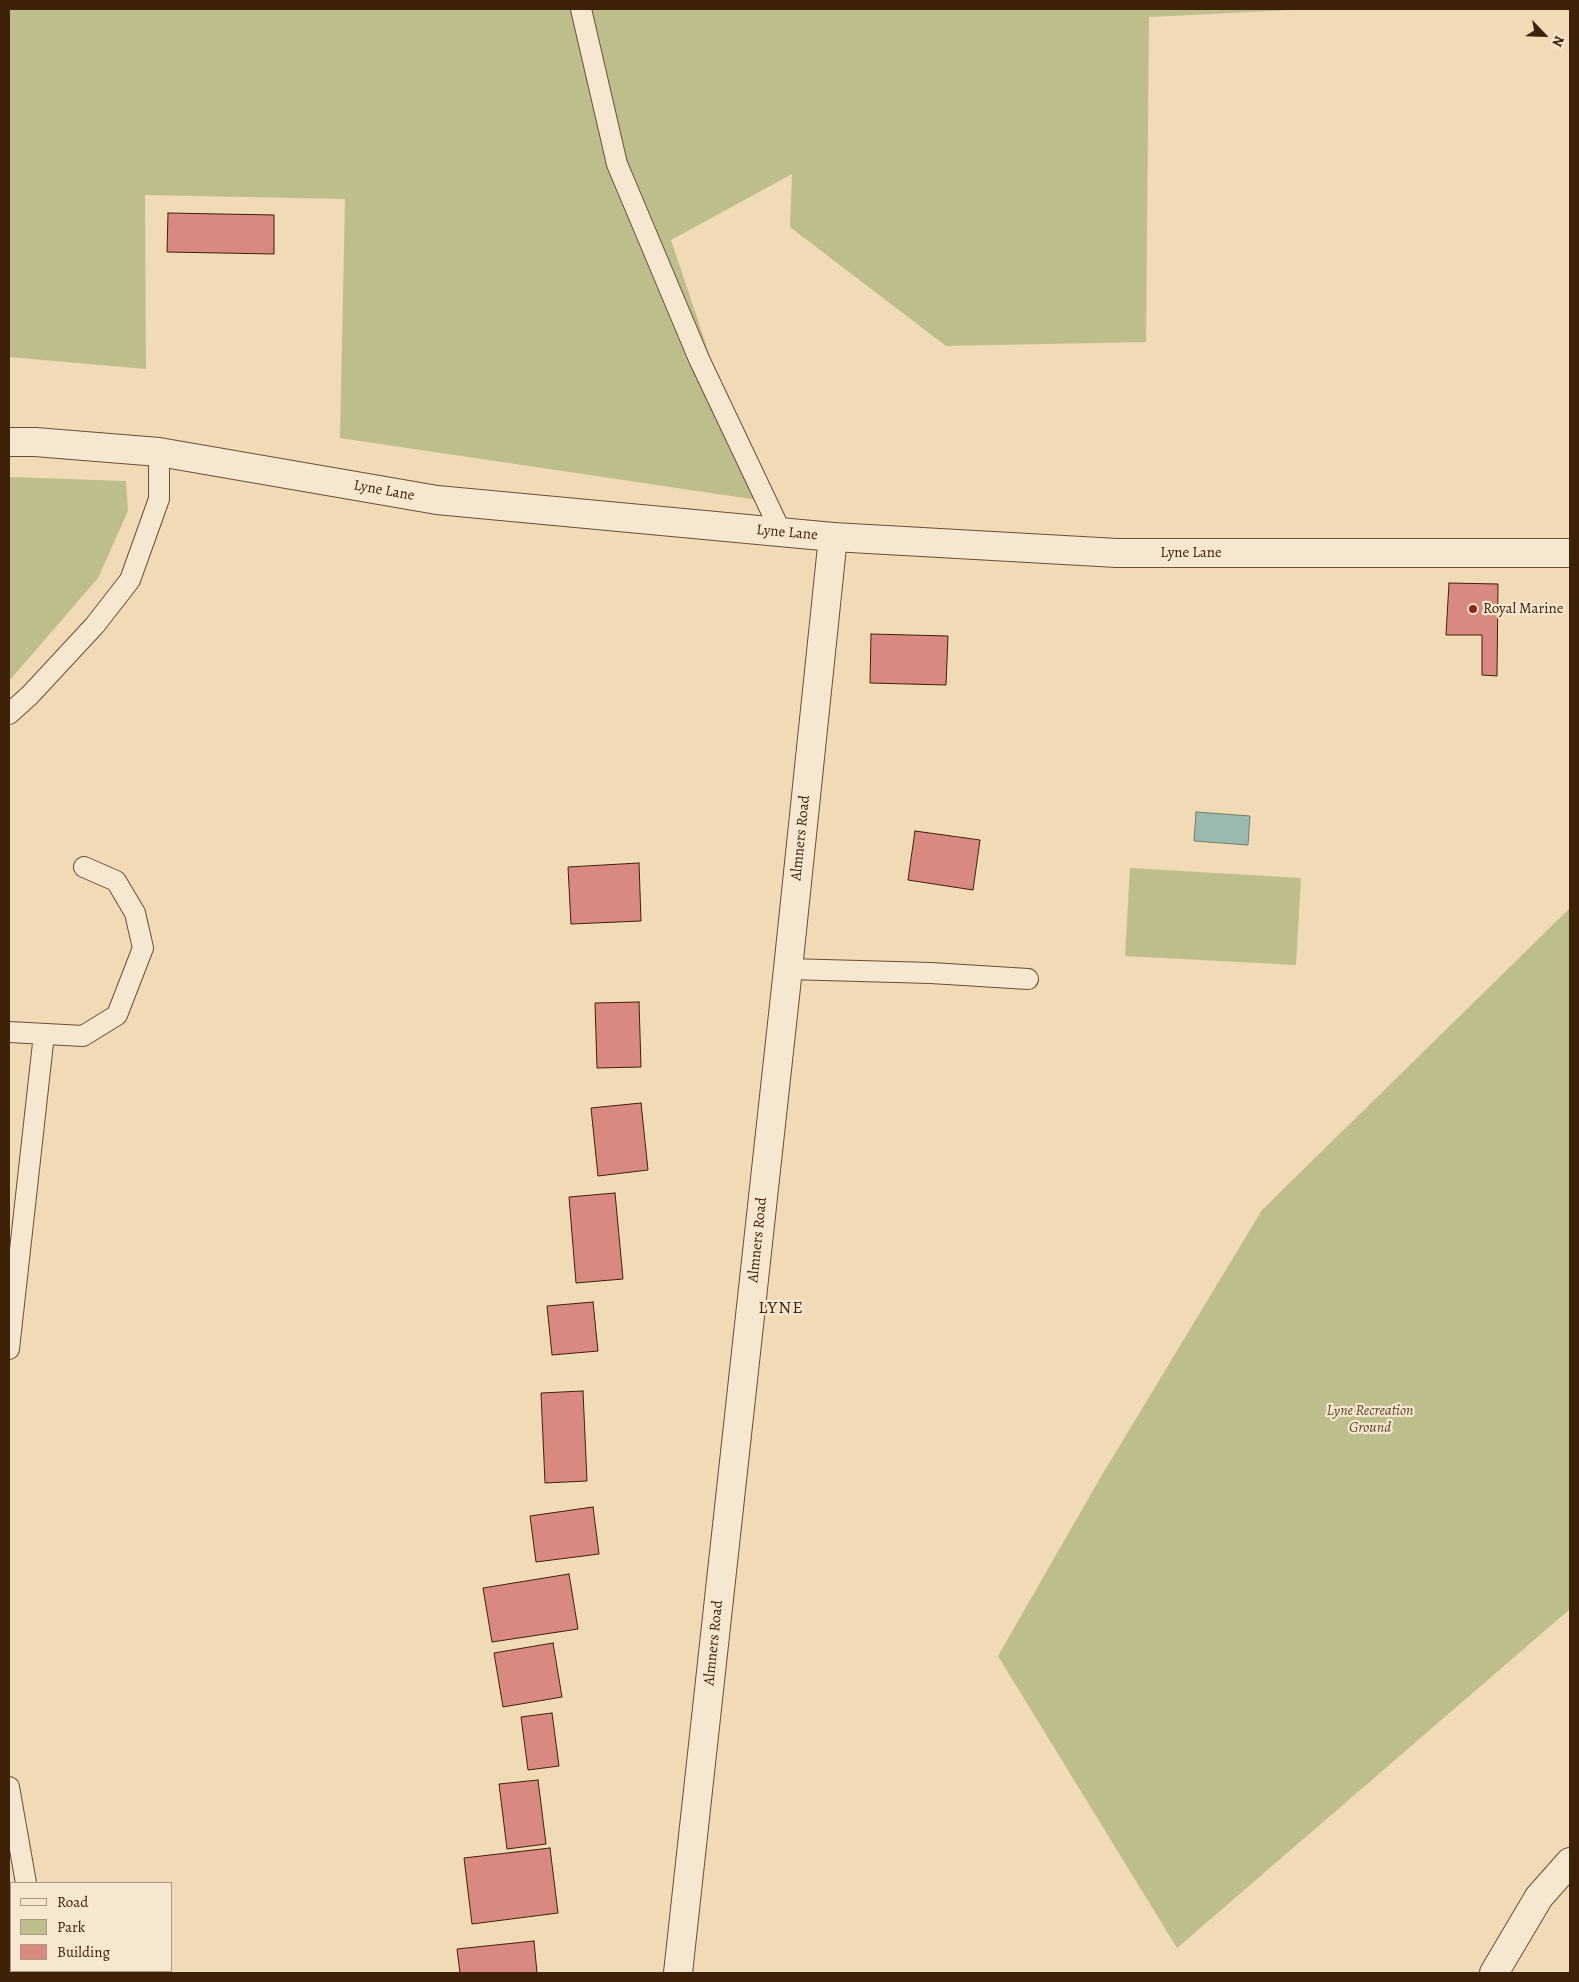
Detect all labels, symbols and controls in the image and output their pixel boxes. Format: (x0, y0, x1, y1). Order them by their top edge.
north arrow (1519, 10, 1569, 60)
text: N (1547, 33, 1569, 50)
street label: Lyne Lane (352, 477, 416, 505)
street label: Lyne Lane (756, 521, 818, 545)
street label: Lyne Lane (1160, 544, 1222, 562)
place label: Royal Marine (1483, 600, 1563, 618)
marker: Royal Marine (1467, 603, 1479, 615)
street label: Almners Road (788, 795, 814, 881)
street label: Almners Road (745, 1197, 771, 1283)
district label: LYNE (758, 1298, 804, 1320)
park label: Lyne Recreation Ground (1327, 1402, 1413, 1437)
street label: Almners Road (701, 1600, 727, 1686)
legend (10, 1882, 172, 1972)
text: Road (57, 1892, 88, 1912)
text: Park (57, 1917, 85, 1937)
text: Building (57, 1942, 110, 1962)

